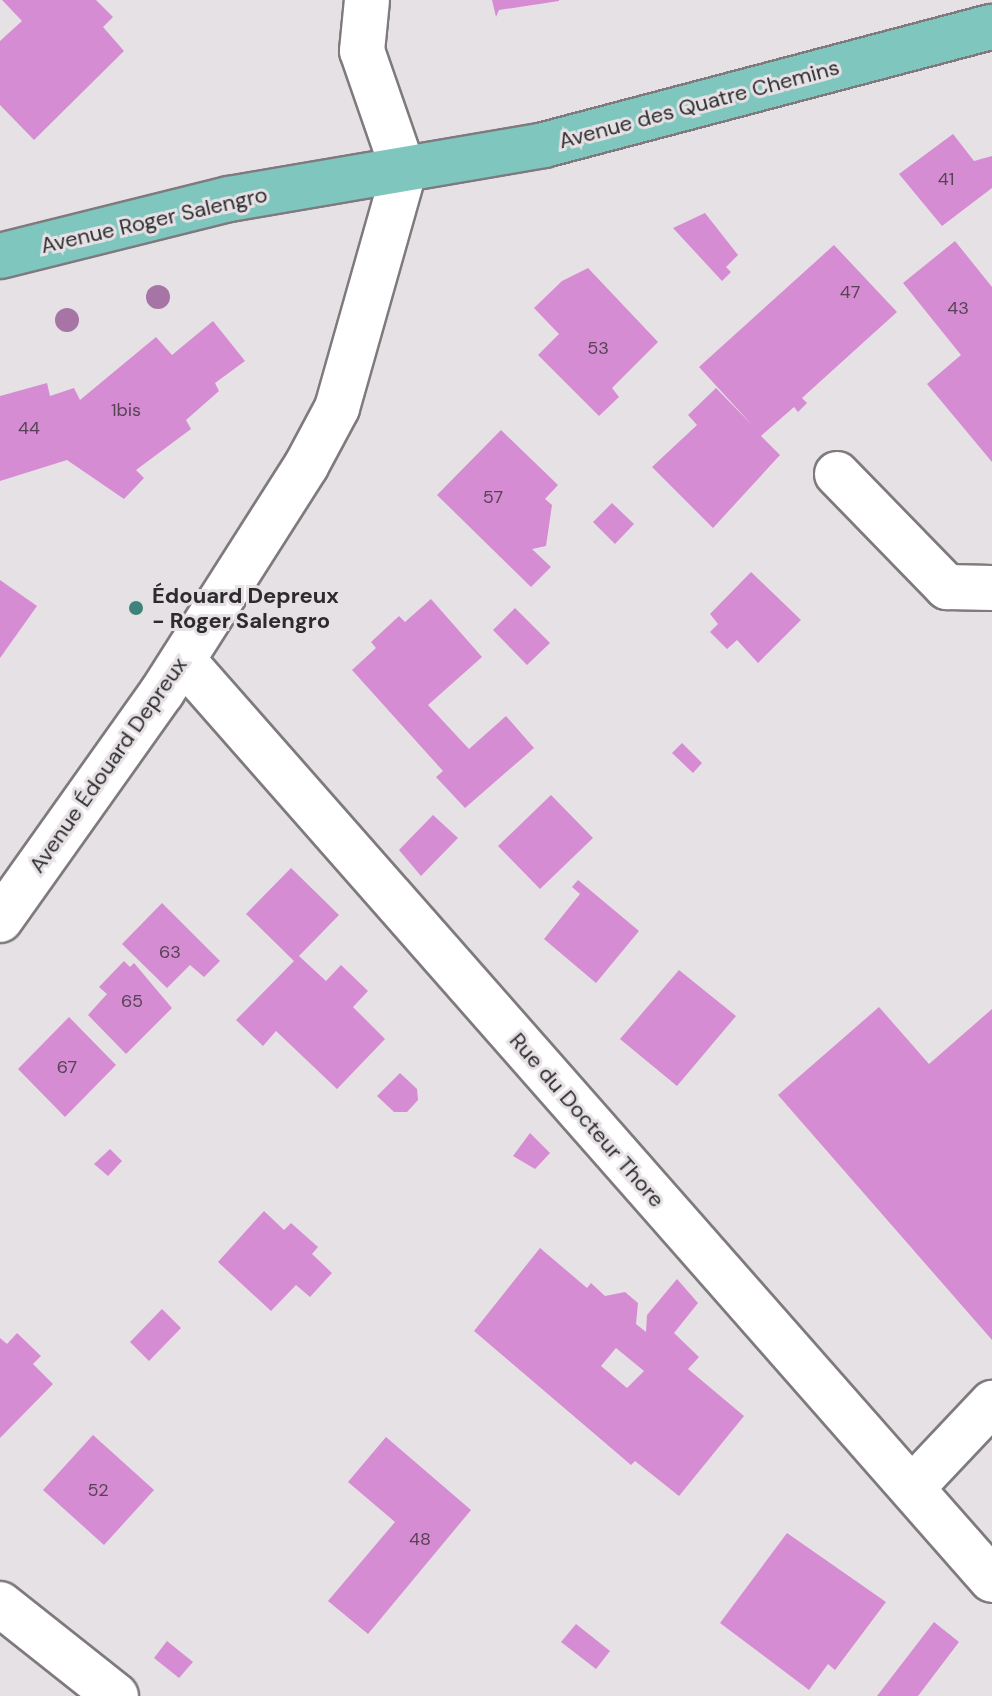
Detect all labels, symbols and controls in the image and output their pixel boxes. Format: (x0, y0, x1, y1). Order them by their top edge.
street label: Avenue des Quatre Chemins (556, 54, 842, 154)
house number: 41 (938, 168, 954, 190)
street label: Avenue Roger Salengro (38, 181, 270, 259)
house number: 47 (840, 281, 860, 303)
house number: 43 (947, 297, 969, 319)
house number: 53 (587, 337, 609, 359)
house number: 1bis (111, 399, 141, 421)
house number: 44 (18, 417, 40, 439)
house number: 57 (483, 486, 503, 508)
place label: Édouard Depreux - Roger Salengro (152, 582, 339, 634)
marker: Édouard Depreux - Roger Salengro (127, 599, 145, 617)
street label: Avenue Édouard Depreux (23, 652, 193, 878)
house number: 63 (159, 941, 181, 963)
house number: 65 (121, 990, 143, 1012)
street label: Rue du Docteur Thore (504, 1027, 670, 1213)
house number: 67 (57, 1056, 77, 1078)
house number: 52 (87, 1479, 109, 1501)
house number: 48 (409, 1528, 431, 1550)

